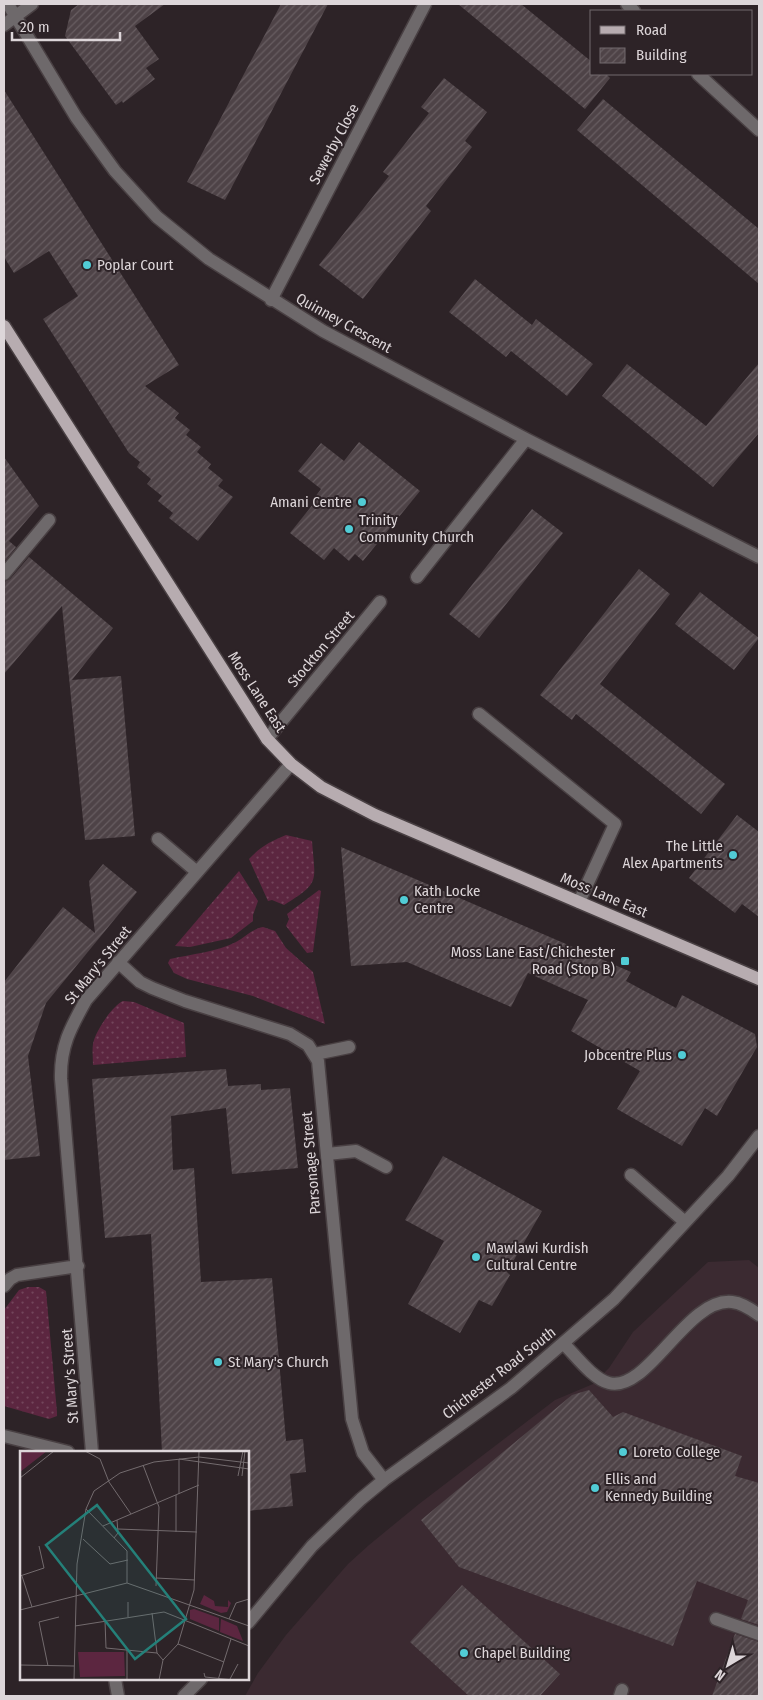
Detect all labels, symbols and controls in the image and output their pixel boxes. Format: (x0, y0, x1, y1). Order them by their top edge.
scale bar (12, 10, 120, 42)
legend (590, 10, 753, 75)
text: 20 m (20, 18, 50, 36)
text: Road (636, 21, 667, 39)
text: Building (636, 46, 687, 64)
street label: Sewerby Close (305, 101, 363, 187)
place label: Poplar Court (97, 256, 174, 274)
marker: Poplar Court (81, 259, 93, 271)
street label: Quinney Crescent (293, 289, 395, 357)
place label: Amani Centre (270, 493, 352, 511)
marker: Amani Centre (356, 496, 368, 508)
place label: Trinity Community Church (359, 511, 474, 546)
marker: Trinity Community Church (343, 523, 355, 535)
street label: Stockton Street (284, 607, 358, 691)
street label: Moss Lane East (224, 648, 290, 736)
place label: The Little Alex Apartments (622, 837, 723, 872)
marker: The Little Alex Apartments (727, 849, 739, 861)
street label: Moss Lane East (558, 869, 650, 921)
place label: Kath Locke Centre (414, 882, 480, 917)
marker: Kath Locke Centre (398, 894, 410, 906)
street label: St Mary's Street (61, 922, 135, 1008)
place label: Moss Lane East/Chichester Road (Stop B) (451, 943, 616, 978)
marker: Moss Lane East/Chichester Road (Stop B) (619, 955, 631, 967)
place label: Jobcentre Plus (584, 1046, 672, 1064)
marker: Jobcentre Plus (676, 1049, 688, 1061)
street label: Parsonage Street (298, 1111, 324, 1215)
place label: Mawlawi Kurdish Cultural Centre (486, 1239, 589, 1274)
marker: Mawlawi Kurdish Cultural Centre (470, 1251, 482, 1263)
street label: Chichester Road South (439, 1323, 559, 1423)
street label: St Mary's Street (58, 1328, 82, 1424)
place label: St Mary's Church (228, 1353, 329, 1371)
marker: St Mary's Church (212, 1356, 224, 1368)
place label: Loreto College (633, 1443, 720, 1461)
marker: Loreto College (617, 1446, 629, 1458)
inset map (20, 1451, 249, 1680)
place label: Ellis and Kennedy Building (605, 1470, 712, 1505)
marker: Ellis and Kennedy Building (589, 1482, 601, 1494)
north arrow (703, 1640, 753, 1690)
place label: Chapel Building (474, 1644, 570, 1662)
marker: Chapel Building (458, 1647, 470, 1659)
text: N (712, 1666, 729, 1684)

